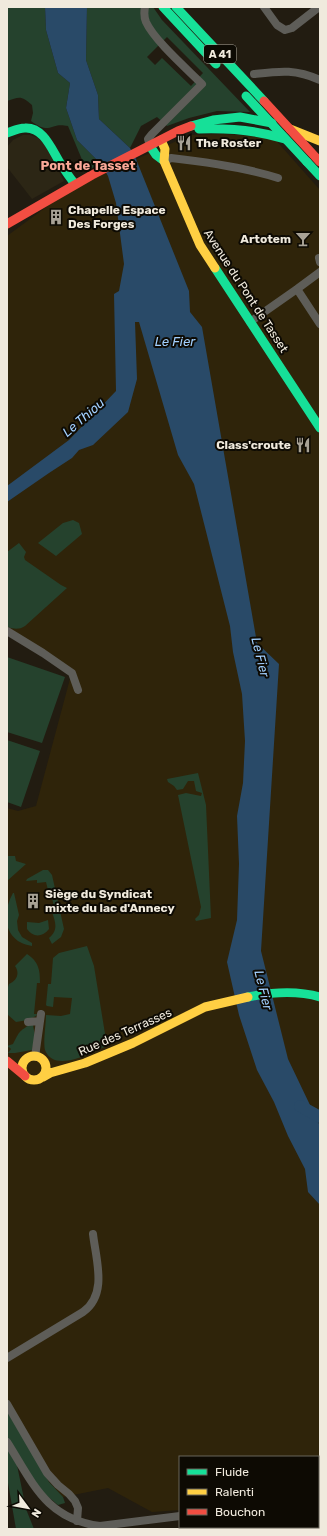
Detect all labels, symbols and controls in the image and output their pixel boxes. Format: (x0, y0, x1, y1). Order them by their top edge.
road number: A 41 (204, 45, 236, 63)
restaurant icon: The Roster (175, 134, 193, 152)
place label: The Roster (196, 136, 262, 150)
district label: Pont de Tasset (40, 158, 136, 173)
place label: Chapelle Espace Des Forges (68, 203, 166, 231)
building icon: Chapelle Espace Des Forges (47, 208, 65, 226)
street label: Avenue du Pont de Tasset (201, 227, 291, 356)
bar icon: Artotem (294, 230, 312, 248)
place label: Artotem (240, 232, 291, 246)
water label: Le Fier (155, 334, 196, 349)
water label: Le Thiou (59, 395, 108, 440)
restaurant icon: Class'croute (294, 436, 312, 454)
place label: Class'croute (216, 438, 291, 452)
water label: Le Fier (248, 636, 273, 680)
place label: Siège du Syndicat mixte du lac d'Annecy (45, 887, 175, 915)
building icon: Siège du Syndicat mixte du lac d'Annecy (24, 892, 42, 910)
water label: Le Fier (251, 969, 276, 1013)
street label: Rue des Terrasses (76, 1005, 174, 1059)
legend (179, 1456, 319, 1528)
text: Fluide (215, 1465, 249, 1479)
text: Ralenti (215, 1485, 254, 1499)
north arrow (8, 1488, 48, 1528)
text: Bouchon (215, 1505, 265, 1519)
text: N (28, 1506, 44, 1520)

